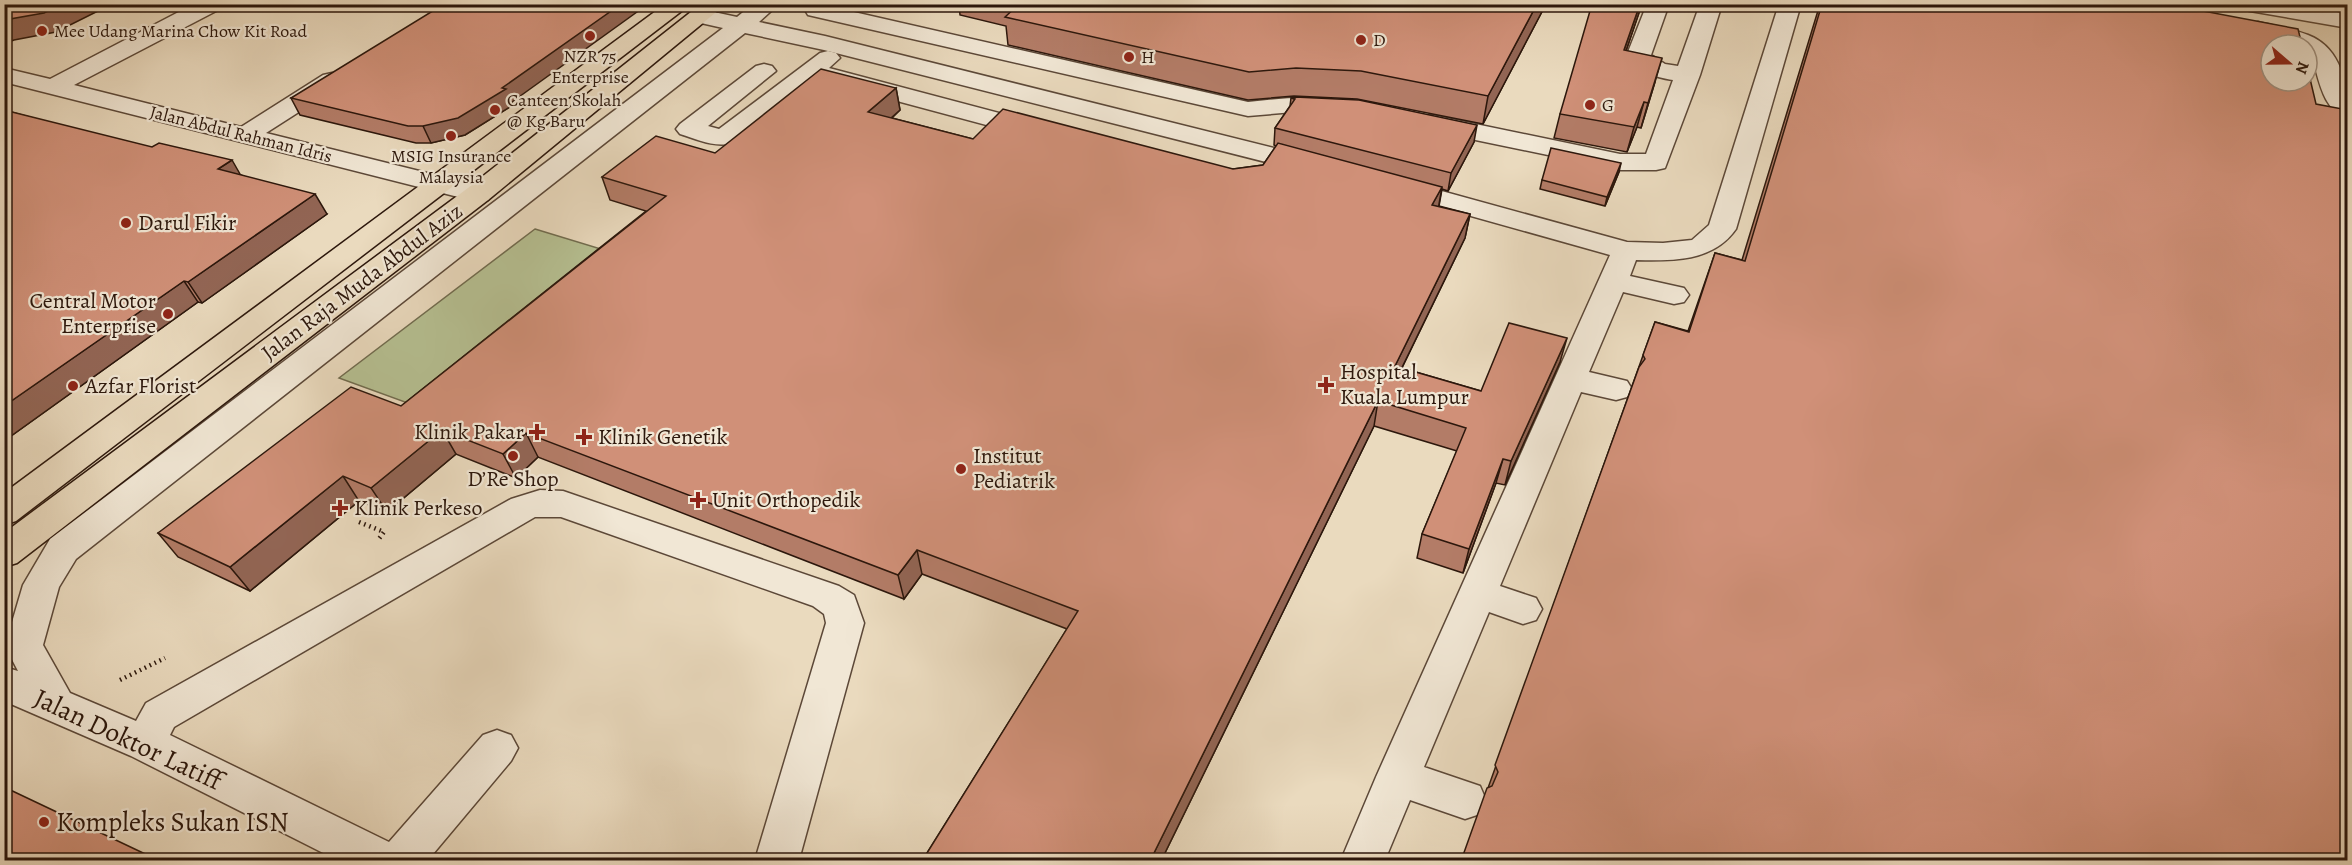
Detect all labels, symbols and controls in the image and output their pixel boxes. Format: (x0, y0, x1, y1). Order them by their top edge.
place label: Mee Udang Marina Chow Kit Road (54, 19, 308, 43)
marker: Mee Udang Marina Chow Kit Road (35, 24, 49, 38)
place label: D (1373, 28, 1386, 52)
marker: NZR 75 Enterprise (583, 29, 597, 43)
marker: D (1354, 33, 1368, 47)
north arrow (2259, 33, 2319, 93)
place label: NZR 75 Enterprise (551, 44, 629, 89)
place label: H (1141, 45, 1155, 69)
marker: H (1122, 50, 1136, 64)
text: N (2290, 59, 2314, 77)
place label: Canteen Skolah @ Kg Baru (507, 88, 622, 133)
place label: G (1602, 93, 1614, 117)
marker: G (1583, 98, 1597, 112)
street label: Jalan Abdul Rahman Idris (147, 100, 335, 168)
marker: Canteen Skolah @ Kg Baru (488, 103, 502, 117)
marker: MSIG Insurance Malaysia (444, 129, 458, 143)
place label: MSIG Insurance Malaysia (391, 144, 511, 189)
street label: Jalan Raja Muda Abdul Aziz (255, 196, 469, 368)
place label: Darul Fikir (138, 208, 236, 238)
marker: Darul Fikir (119, 216, 133, 230)
place label: Central Motor Enterprise (30, 286, 156, 341)
marker: Central Motor Enterprise (161, 307, 175, 321)
place label: Hospital Kuala Lumpur (1340, 357, 1469, 412)
place label: Azfar Florist (84, 371, 196, 401)
marker: Hospital Kuala Lumpur (1317, 376, 1335, 394)
marker: Azfar Florist (66, 379, 80, 393)
place label: Klinik Pakar (414, 417, 524, 447)
place label: Klinik Genetik (598, 422, 727, 452)
marker: Klinik Pakar (528, 423, 546, 441)
marker: Klinik Genetik (575, 428, 593, 446)
place label: Institut Pediatrik (973, 441, 1055, 496)
marker: D’Re Shop (506, 449, 520, 463)
marker: Institut Pediatrik (954, 462, 968, 476)
place label: D’Re Shop (467, 464, 559, 494)
place label: Unit Orthopedik (712, 485, 861, 515)
marker: Unit Orthopedik (689, 491, 707, 509)
place label: Klinik Perkeso (354, 493, 483, 523)
marker: Klinik Perkeso (331, 499, 349, 517)
street label: Jalan Doktor Latiff (28, 680, 232, 800)
place label: Kompleks Sukan ISN (56, 804, 289, 840)
marker: Kompleks Sukan ISN (37, 815, 51, 829)

